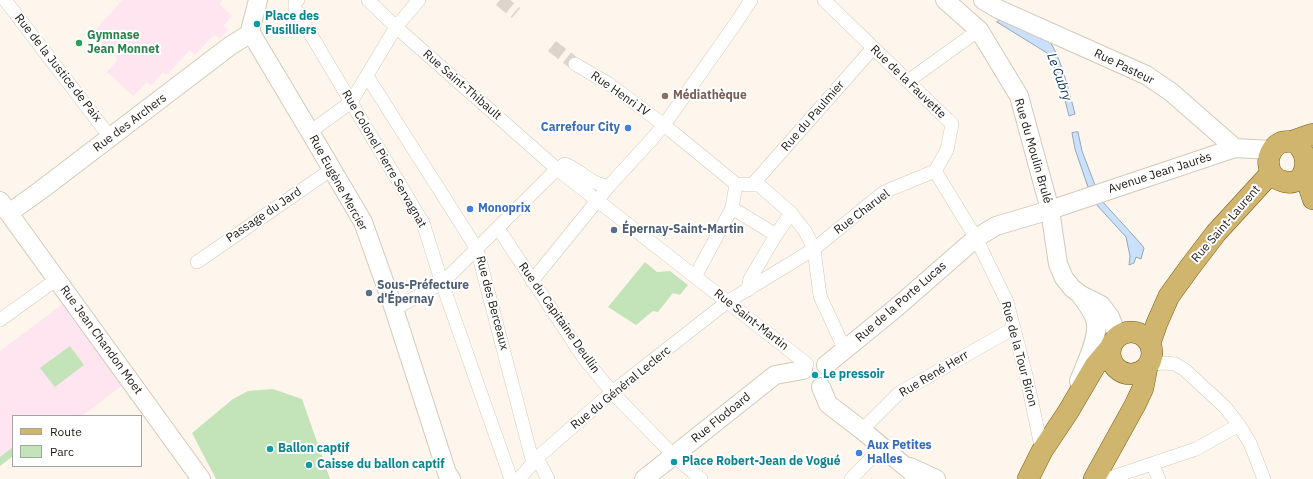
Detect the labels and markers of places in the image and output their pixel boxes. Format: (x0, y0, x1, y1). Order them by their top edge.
place label: Place des Fusilliers (265, 10, 319, 38)
marker: Place des Fusilliers (252, 19, 262, 29)
place label: Gymnase Jean Monnet (87, 29, 160, 57)
marker: Gymnase Jean Monnet (74, 38, 84, 48)
place label: Médiathèque (673, 89, 747, 103)
marker: Médiathèque (660, 91, 670, 101)
place label: Carrefour City (541, 121, 620, 135)
marker: Carrefour City (623, 123, 633, 133)
place label: Monoprix (478, 202, 531, 216)
marker: Monoprix (465, 204, 475, 214)
place label: Épernay-Saint-Martin (622, 223, 744, 237)
marker: Épernay-Saint-Martin (609, 225, 619, 235)
place label: Sous-Préfecture d'Épernay (377, 279, 469, 307)
marker: Sous-Préfecture d'Épernay (364, 288, 374, 298)
place label: Le pressoir (823, 368, 885, 382)
marker: Le pressoir (810, 370, 820, 380)
place label: Aux Petites Halles (867, 439, 932, 467)
place label: Ballon captif (278, 442, 349, 456)
marker: Ballon captif (265, 444, 275, 454)
marker: Aux Petites Halles (854, 448, 864, 458)
place label: Place Robert-Jean de Vogué (682, 455, 840, 469)
marker: Place Robert-Jean de Vogué (669, 457, 679, 467)
place label: Caisse du ballon captif (317, 458, 445, 472)
marker: Caisse du ballon captif (304, 460, 314, 470)

